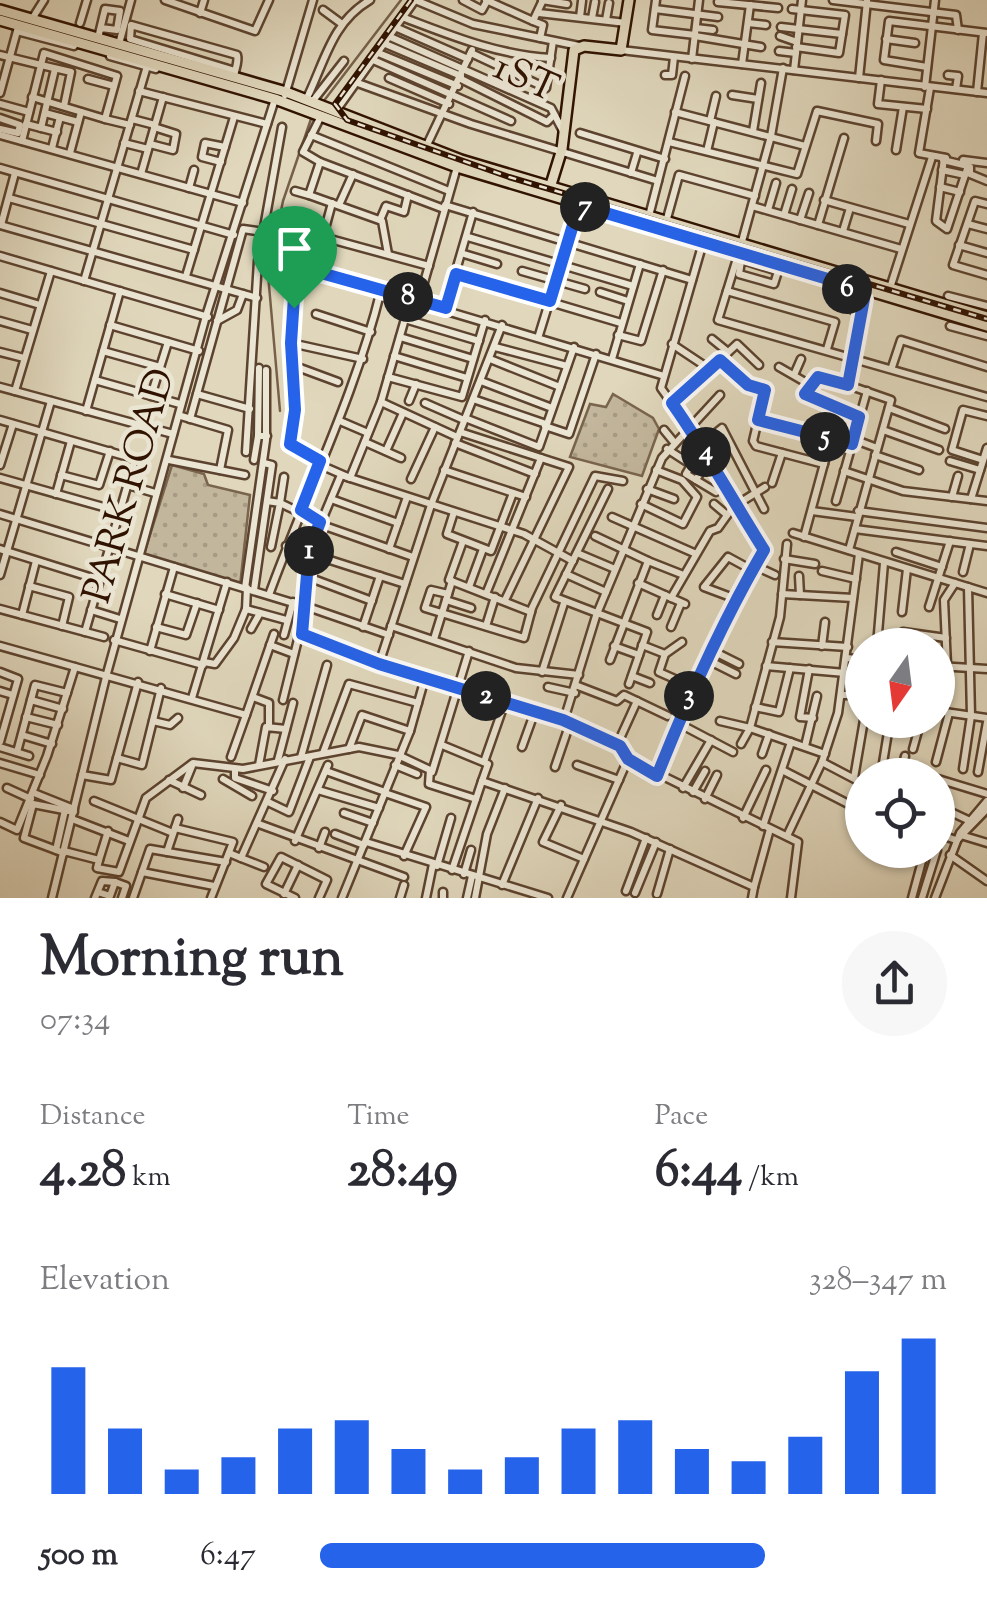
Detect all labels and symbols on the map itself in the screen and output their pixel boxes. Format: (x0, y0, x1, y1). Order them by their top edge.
street label: 1ST (484, 41, 567, 119)
pin: 7 (560, 182, 610, 232)
pin (252, 206, 337, 309)
pin: 6 (822, 264, 872, 314)
pin: 8 (383, 272, 433, 322)
street label: PARK ROAD (71, 362, 192, 610)
pin: 5 (800, 412, 850, 462)
pin: 4 (681, 427, 731, 477)
pin: 1 (284, 526, 334, 576)
north arrow (845, 628, 955, 738)
pin: 2 (461, 671, 511, 721)
pin: 3 (664, 671, 714, 721)

